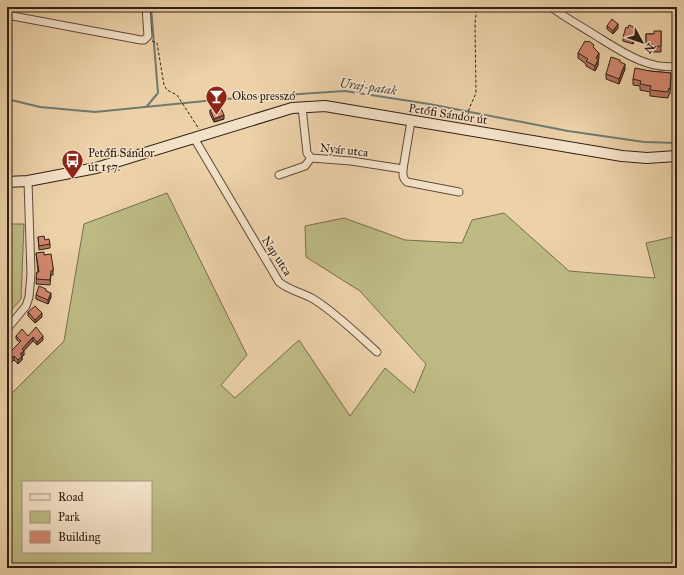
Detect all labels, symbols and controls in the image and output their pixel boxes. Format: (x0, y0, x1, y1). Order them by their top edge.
north arrow (622, 22, 662, 62)
text: N (641, 40, 657, 56)
water label: Uraj-patak (338, 75, 398, 99)
bar icon: Okos presszó (204, 83, 230, 116)
place label: Okos presszó (232, 89, 295, 103)
street label: Petőfi Sándor út (407, 101, 489, 127)
street label: Nyár utca (319, 141, 370, 160)
place label: Petőfi Sándor út 157. (88, 146, 155, 174)
bus stop icon: Petőfi Sándor út 157. (60, 147, 86, 180)
street label: Nap utca (259, 234, 295, 279)
legend (22, 481, 152, 553)
text: Road (58, 490, 84, 504)
text: Park (58, 510, 80, 524)
text: Building (58, 530, 101, 545)

